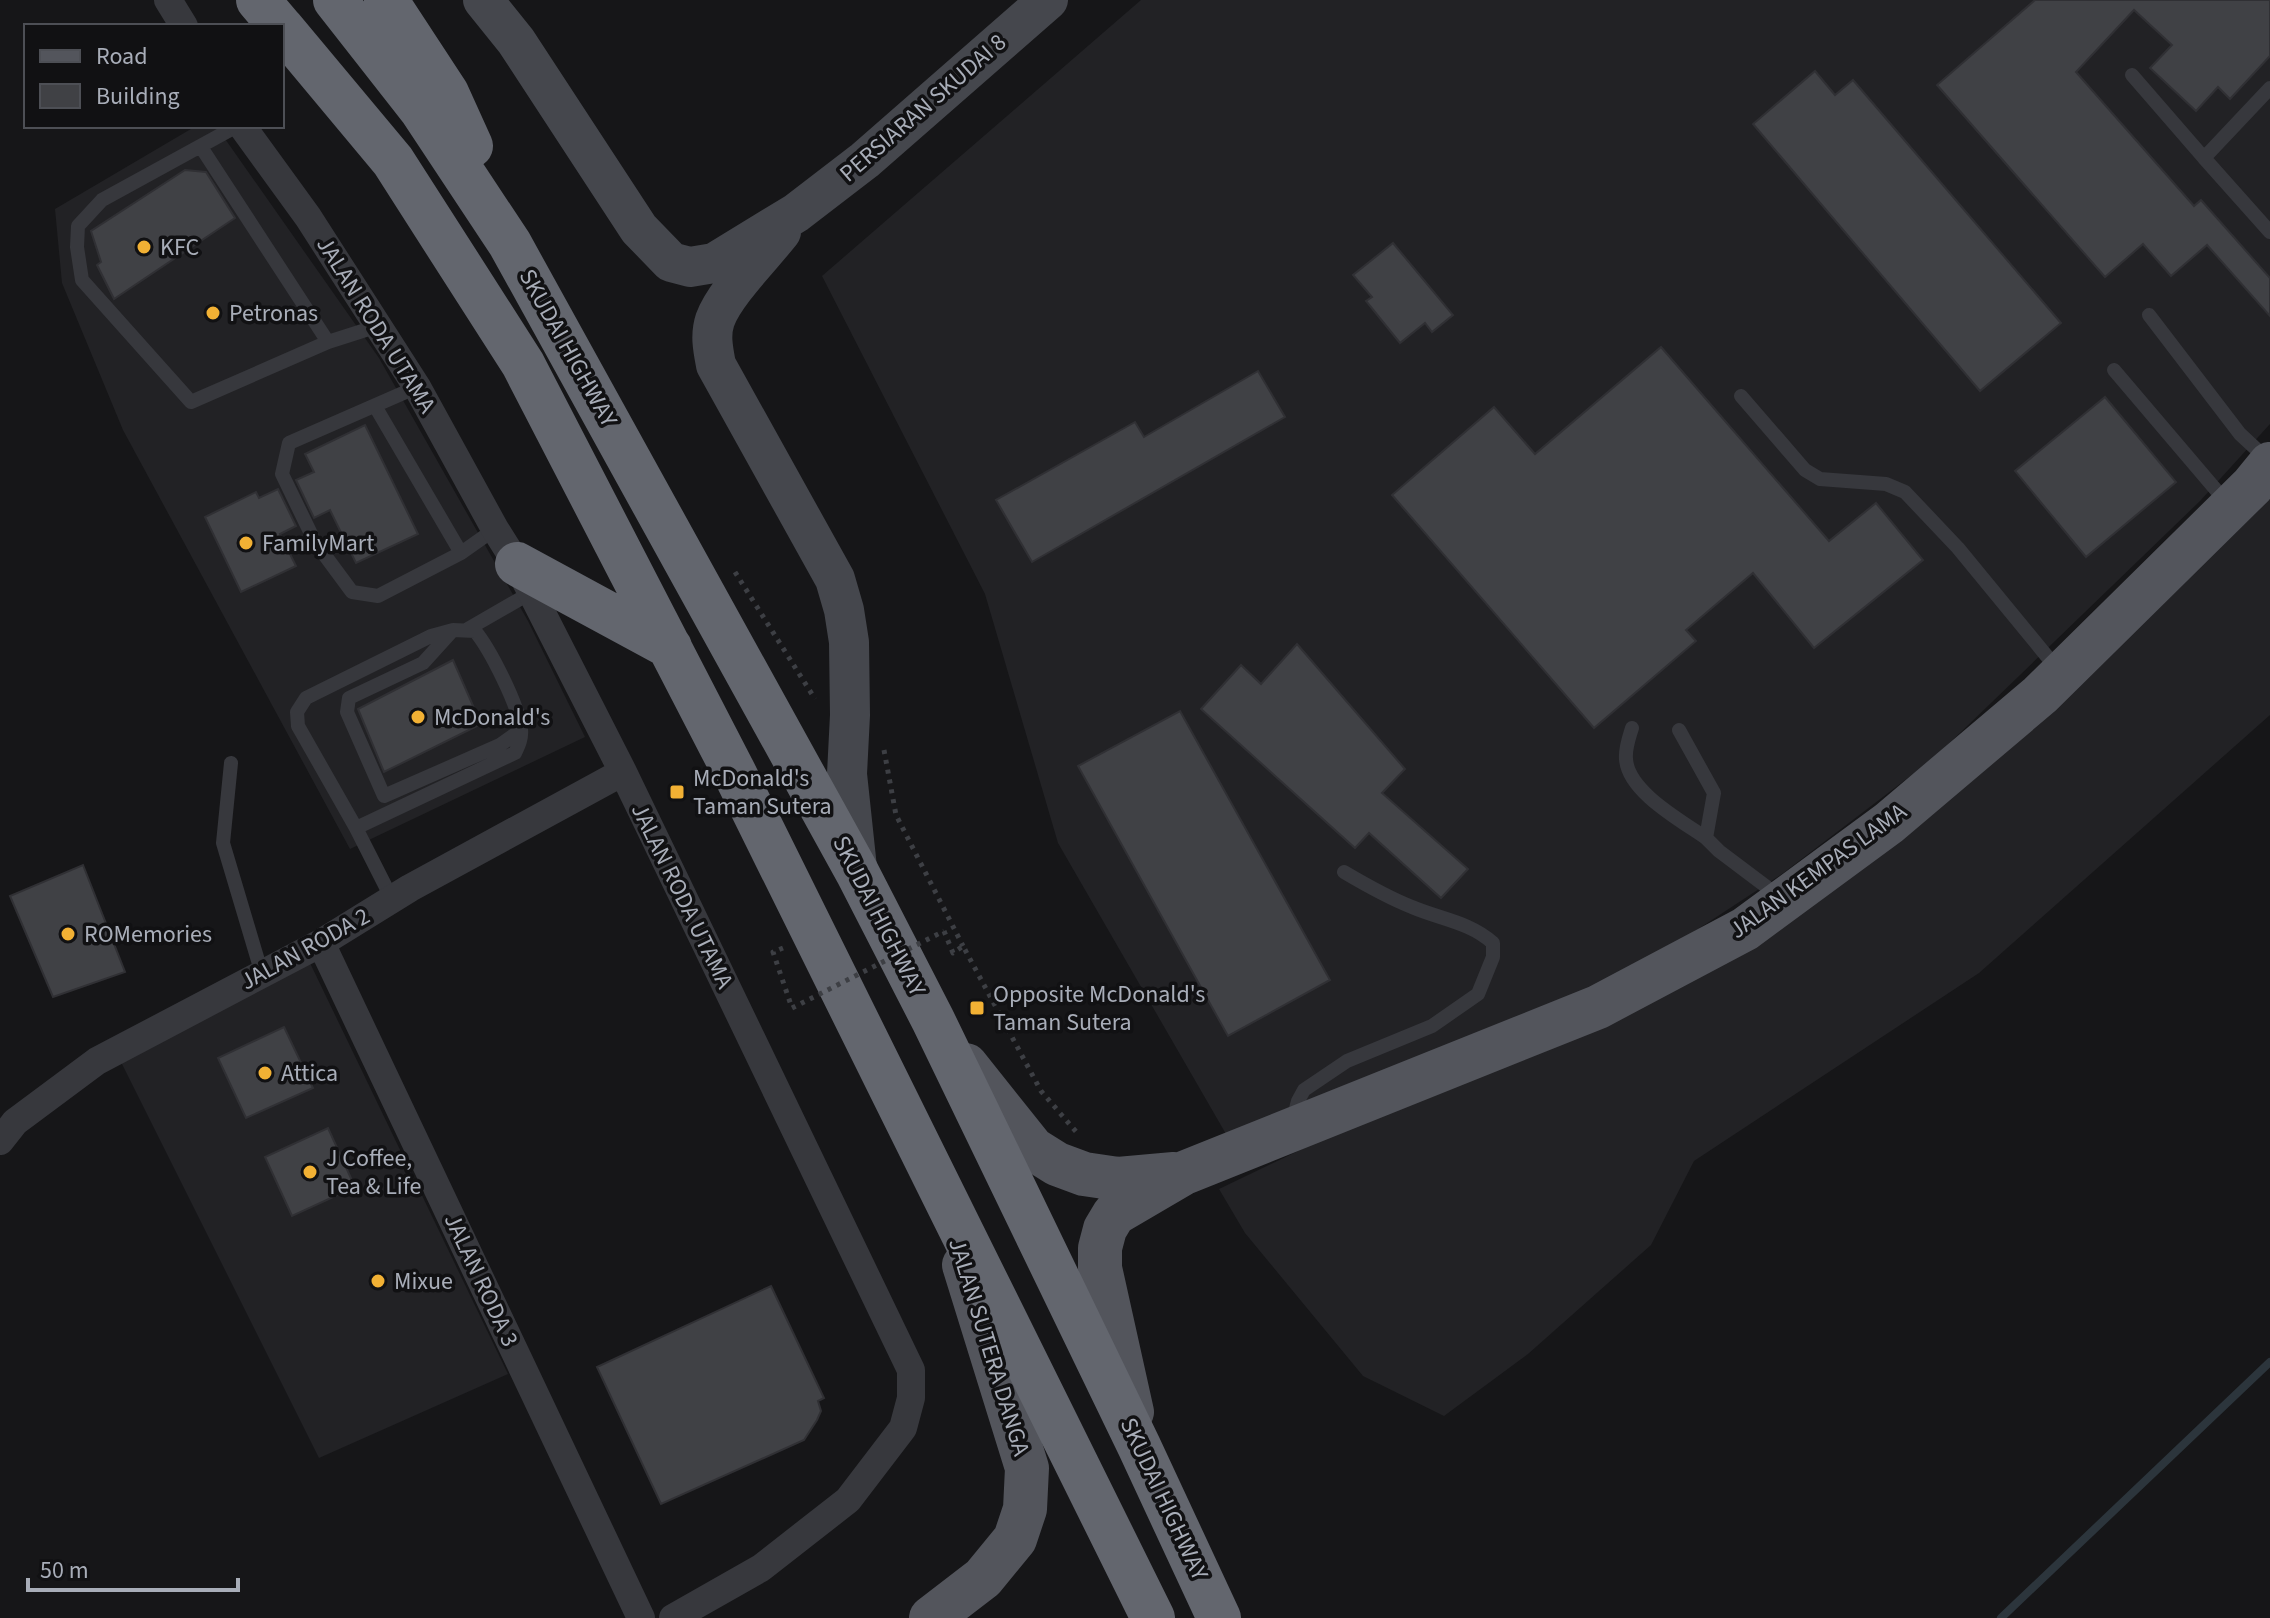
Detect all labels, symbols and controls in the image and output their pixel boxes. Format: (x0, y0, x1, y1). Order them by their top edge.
legend (24, 24, 284, 128)
street label: PERSIARAN SKUDAI 8 (832, 26, 1014, 190)
text: Road (96, 39, 148, 74)
text: Building (96, 79, 180, 114)
place label: KFC (160, 230, 199, 265)
street label: JALAN RODA UTAMA (308, 230, 444, 420)
marker: KFC (135, 238, 153, 256)
street label: SKUDAI HIGHWAY (510, 263, 626, 434)
place label: Petronas (229, 296, 318, 331)
marker: Petronas (204, 304, 222, 322)
place label: FamilyMart (262, 526, 374, 561)
marker: FamilyMart (237, 534, 255, 552)
place label: McDonald's (434, 700, 550, 735)
marker: McDonald's (409, 708, 427, 726)
place label: McDonald's Taman Sutera (693, 761, 832, 824)
marker: McDonald's Taman Sutera (668, 783, 686, 801)
street label: JALAN KEMPAS LAMA (1722, 795, 1914, 947)
street label: JALAN RODA UTAMA (622, 797, 742, 995)
street label: SKUDAI HIGHWAY (823, 830, 935, 1003)
street label: JALAN RODA 2 (234, 899, 376, 999)
place label: ROMemories (84, 917, 212, 952)
marker: ROMemories (59, 925, 77, 943)
place label: Opposite McDonald's Taman Sutera (993, 977, 1205, 1040)
marker: Opposite McDonald's Taman Sutera (968, 999, 986, 1017)
place label: Attica (281, 1056, 338, 1091)
marker: Attica (256, 1064, 274, 1082)
place label: J Coffee, Tea & Life (326, 1141, 421, 1204)
marker: J Coffee, Tea & Life (301, 1163, 319, 1181)
street label: JALAN RODA 3 (435, 1208, 527, 1352)
street label: JALAN SUTERA DANGA (939, 1234, 1039, 1460)
place label: Mixue (394, 1264, 453, 1299)
marker: Mixue (369, 1272, 387, 1290)
street label: SKUDAI HIGHWAY (1111, 1412, 1217, 1587)
scale bar (28, 1542, 238, 1592)
text: 50 m (40, 1553, 89, 1588)

